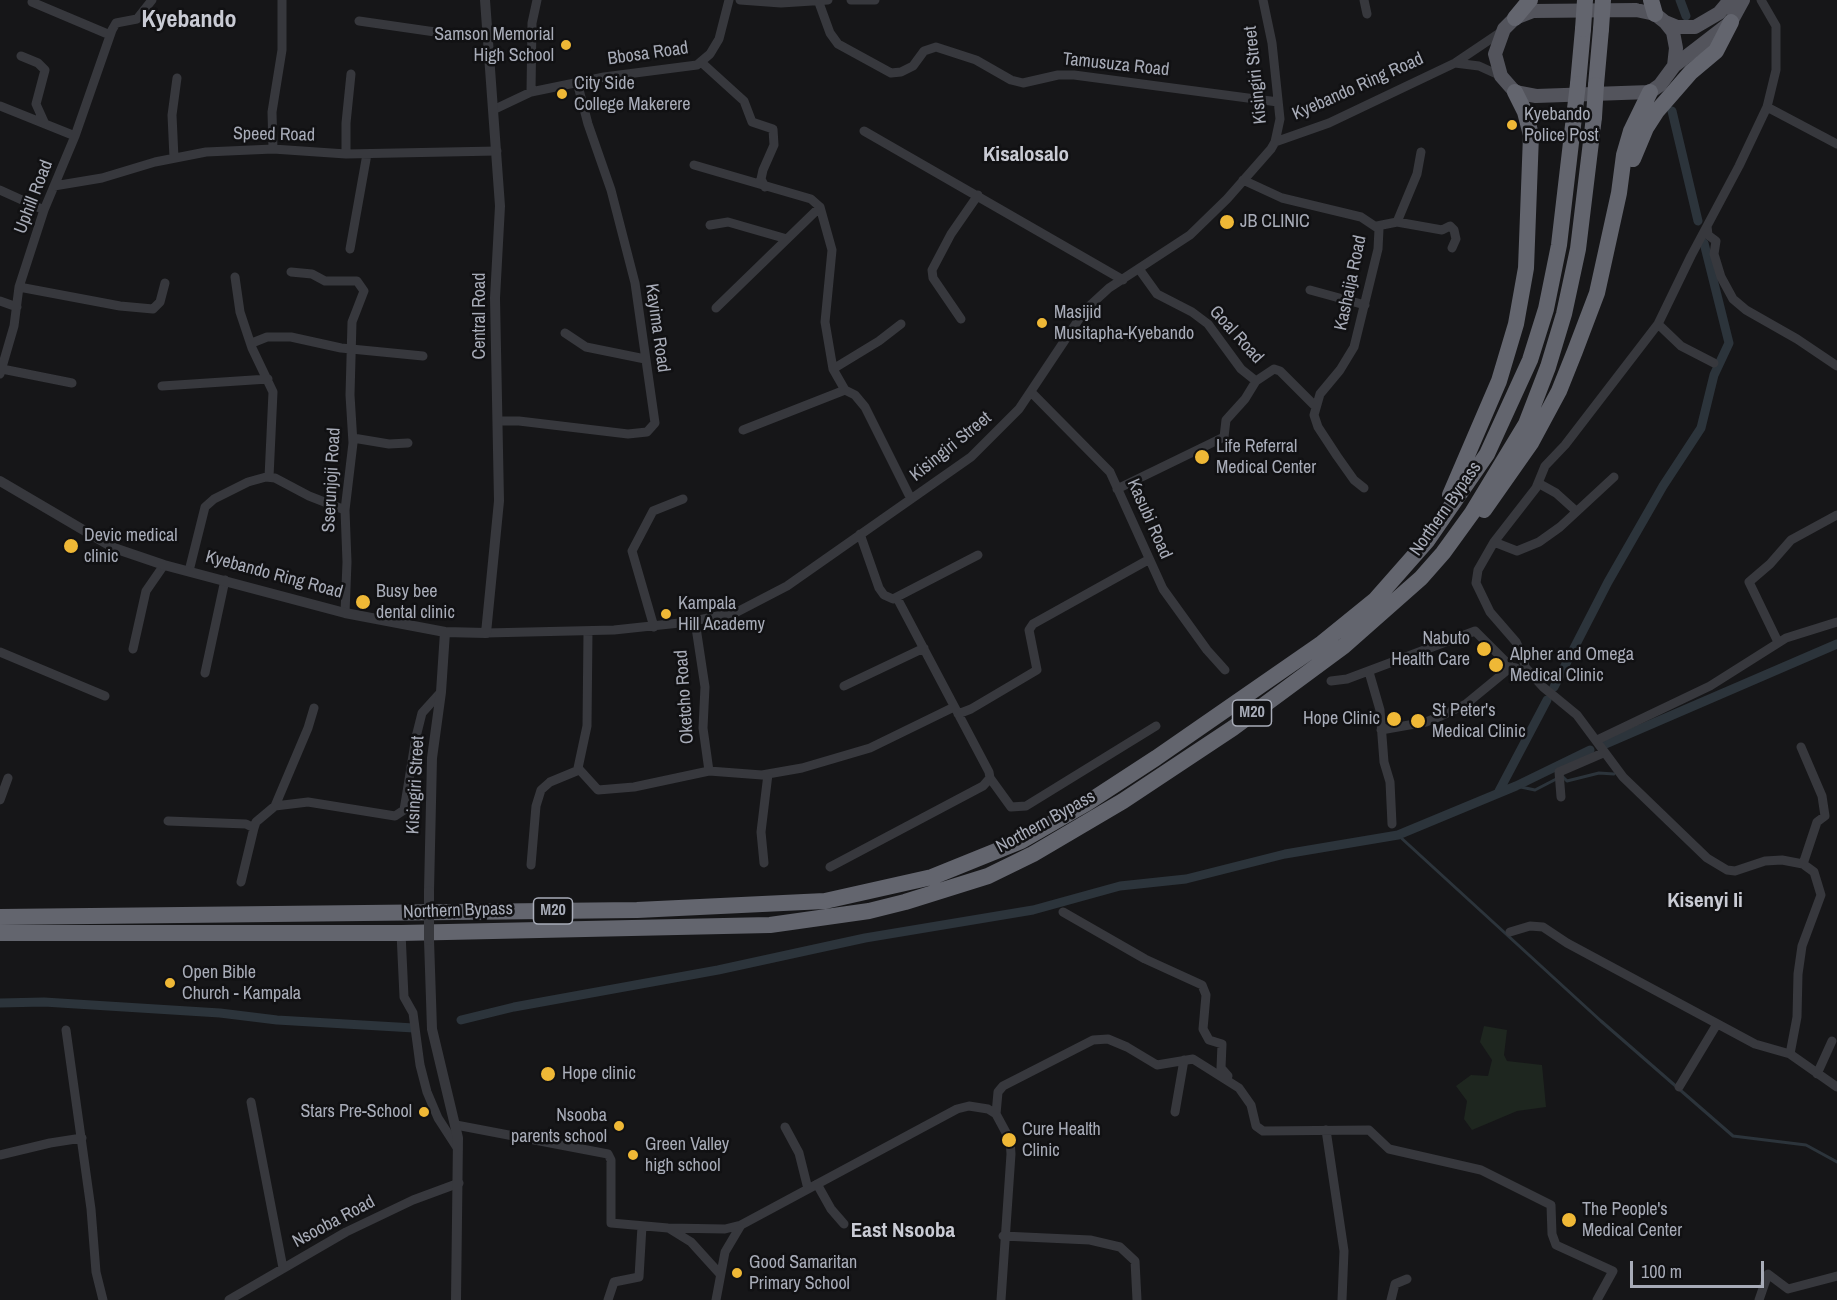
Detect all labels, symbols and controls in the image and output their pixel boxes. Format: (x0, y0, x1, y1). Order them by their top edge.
district label: Kyebando (141, 7, 237, 35)
place label: Samson Memorial High School (434, 24, 554, 66)
street label: Kisingiri Street (1240, 25, 1272, 125)
marker: Samson Memorial High School (559, 38, 573, 52)
street label: Bbosa Road (606, 38, 690, 70)
street label: Kyebando Ring Road (1289, 48, 1427, 126)
street label: Tamusuza Road (1062, 49, 1170, 81)
place label: City Side College Makerere (574, 73, 690, 116)
marker: City Side College Makerere (555, 87, 569, 101)
place label: Kyebando Police Post (1524, 104, 1599, 146)
marker: Kyebando Police Post (1505, 118, 1519, 132)
street label: Speed Road (233, 123, 315, 147)
district label: Kisalosalo (983, 142, 1069, 168)
street label: Uphill Road (10, 157, 58, 237)
place label: JB CLINIC (1240, 211, 1310, 233)
marker: JB CLINIC (1218, 213, 1236, 231)
street label: Kashaija Road (1330, 233, 1372, 333)
street label: Central Road (469, 273, 491, 359)
street label: Kayima Road (640, 282, 674, 374)
place label: Masijid Musitapha-Kyebando (1054, 302, 1194, 344)
street label: Goal Road (1204, 302, 1268, 368)
marker: Masijid Musitapha-Kyebando (1035, 316, 1049, 330)
street label: Kisingiri Street (906, 408, 996, 486)
street label: Sserunjoji Road (318, 427, 346, 533)
place label: Life Referral Medical Center (1216, 436, 1316, 478)
marker: Life Referral Medical Center (1193, 448, 1211, 466)
street label: Northern Bypass (1406, 458, 1486, 560)
street label: Kasubi Road (1122, 476, 1176, 562)
place label: Devic medical clinic (84, 525, 178, 568)
marker: Devic medical clinic (62, 537, 80, 555)
street label: Kyebando Ring Road (203, 546, 345, 604)
place label: Busy bee dental clinic (376, 581, 455, 624)
marker: Busy bee dental clinic (354, 593, 372, 611)
place label: Kampala Hill Academy (678, 593, 765, 636)
marker: Kampala Hill Academy (659, 607, 673, 621)
place label: Nabuto Health Care (1391, 628, 1470, 670)
marker: Nabuto Health Care (1475, 640, 1493, 658)
place label: Alpher and Omega Medical Clinic (1510, 644, 1634, 686)
street label: Oketcho Road (671, 649, 699, 745)
marker: Alpher and Omega Medical Clinic (1487, 656, 1505, 674)
road number: M20 (1232, 700, 1272, 726)
place label: St Peter's Medical Clinic (1432, 700, 1526, 742)
place label: Hope Clinic (1303, 708, 1380, 730)
marker: Hope Clinic (1385, 710, 1403, 728)
marker: St Peter's Medical Clinic (1409, 712, 1427, 730)
street label: Kisingiri Street (403, 735, 429, 835)
street label: Northern Bypass (993, 786, 1099, 858)
district label: Kisenyi Ii (1667, 888, 1743, 914)
street label: Northern Bypass (403, 898, 513, 924)
road number: M20 (534, 898, 572, 924)
place label: Open Bible Church - Kampala (182, 962, 301, 1004)
marker: Open Bible Church - Kampala (163, 976, 177, 990)
place label: Hope clinic (562, 1063, 636, 1085)
marker: Hope clinic (539, 1065, 557, 1083)
place label: Stars Pre-School (300, 1101, 412, 1123)
marker: Stars Pre-School (417, 1105, 431, 1119)
place label: Nsooba parents school (511, 1105, 607, 1148)
marker: Nsooba parents school (612, 1119, 626, 1133)
place label: Cure Health Clinic (1022, 1119, 1101, 1162)
marker: Cure Health Clinic (1000, 1131, 1018, 1149)
place label: Green Valley high school (645, 1134, 729, 1176)
marker: Green Valley high school (626, 1148, 640, 1162)
street label: Nsooba Road (289, 1191, 379, 1253)
place label: The People's Medical Center (1582, 1199, 1682, 1242)
marker: The People's Medical Center (1560, 1211, 1578, 1229)
district label: East Nsooba (851, 1218, 955, 1244)
scale bar (1633, 1249, 1766, 1287)
place label: Good Samaritan Primary School (749, 1252, 857, 1294)
text: 100 m (1641, 1259, 1682, 1284)
marker: Good Samaritan Primary School (730, 1266, 744, 1280)

